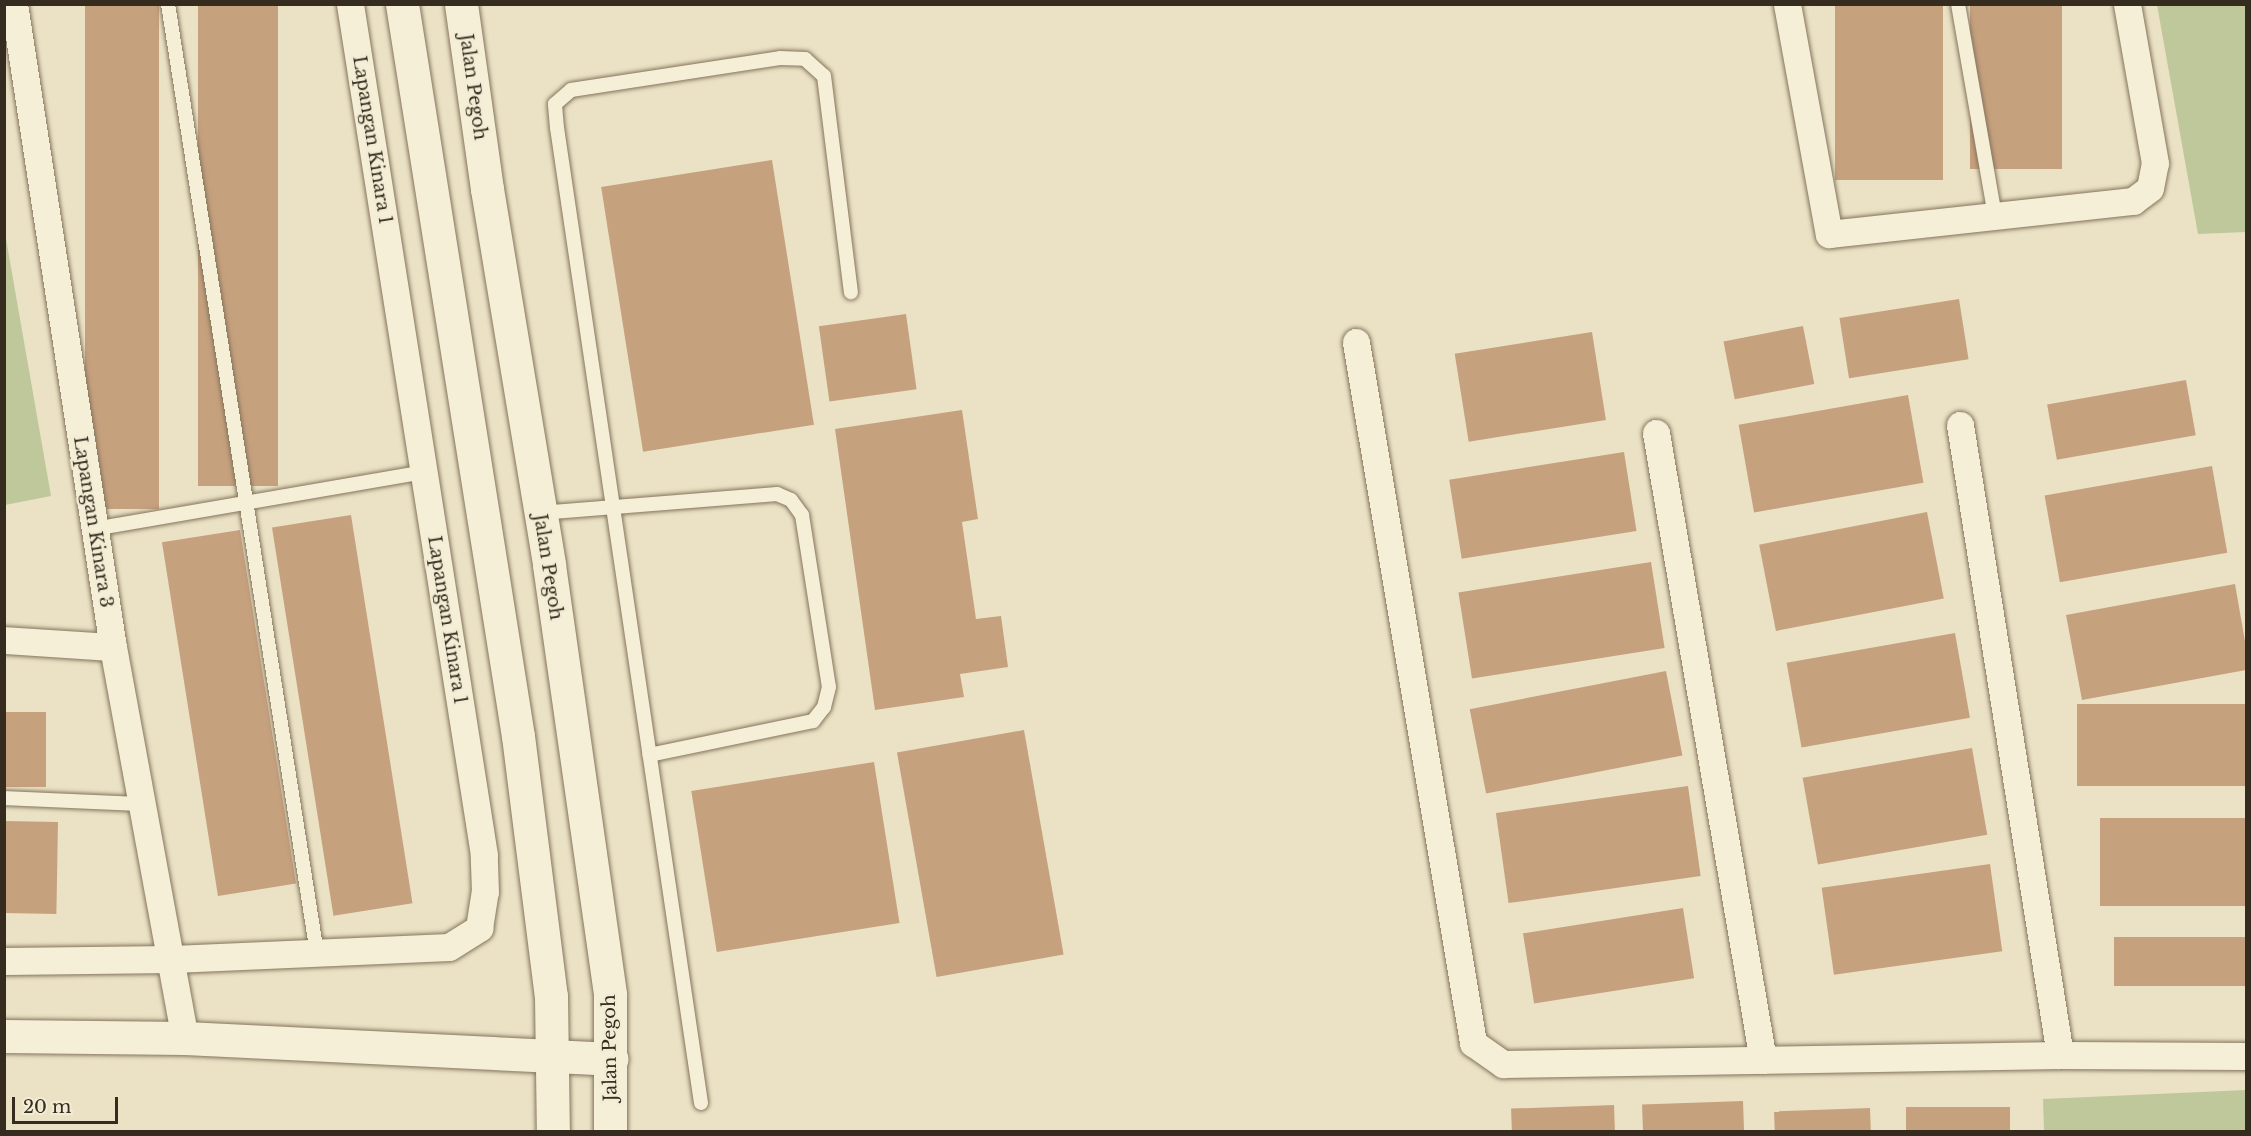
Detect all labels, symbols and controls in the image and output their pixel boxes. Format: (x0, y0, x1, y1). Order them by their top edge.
street label: Jalan Pegoh (455, 33, 491, 141)
street label: Lapangan Kinara 1 (348, 54, 396, 226)
street label: Lapangan Kinara 3 (69, 435, 117, 609)
street label: Jalan Pegoh (529, 513, 567, 621)
street label: Lapangan Kinara 1 (423, 534, 471, 706)
street label: Jalan Pegoh (598, 994, 622, 1102)
scale bar (15, 1085, 122, 1123)
text: 20 m (23, 1096, 71, 1118)

